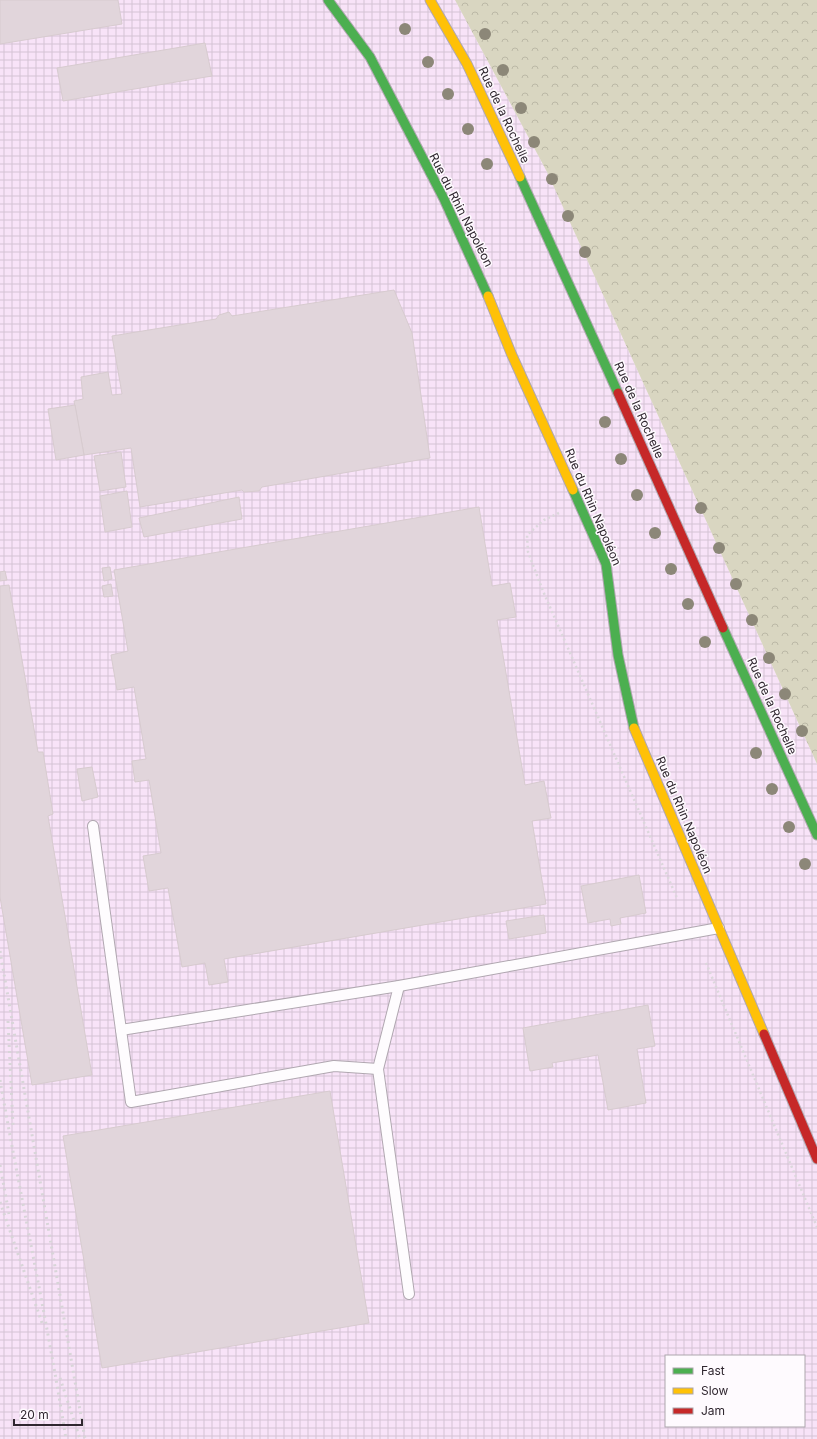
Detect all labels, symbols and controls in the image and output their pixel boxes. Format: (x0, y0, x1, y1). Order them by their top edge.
street label: Rue de la Rochelle (476, 64, 533, 165)
street label: Rue du Rhin Napoléon (426, 150, 497, 269)
street label: Rue de la Rochelle (611, 359, 668, 461)
street label: Rue du Rhin Napoléon (562, 446, 625, 568)
street label: Rue de la Rochelle (744, 655, 801, 757)
street label: Rue du Rhin Napoléon (653, 754, 716, 876)
legend (665, 1355, 805, 1427)
text: Fast (701, 1363, 725, 1378)
text: Slow (701, 1383, 729, 1398)
scale bar (14, 1401, 82, 1427)
text: Jam (701, 1403, 725, 1418)
text: 20 m (20, 1407, 49, 1422)

